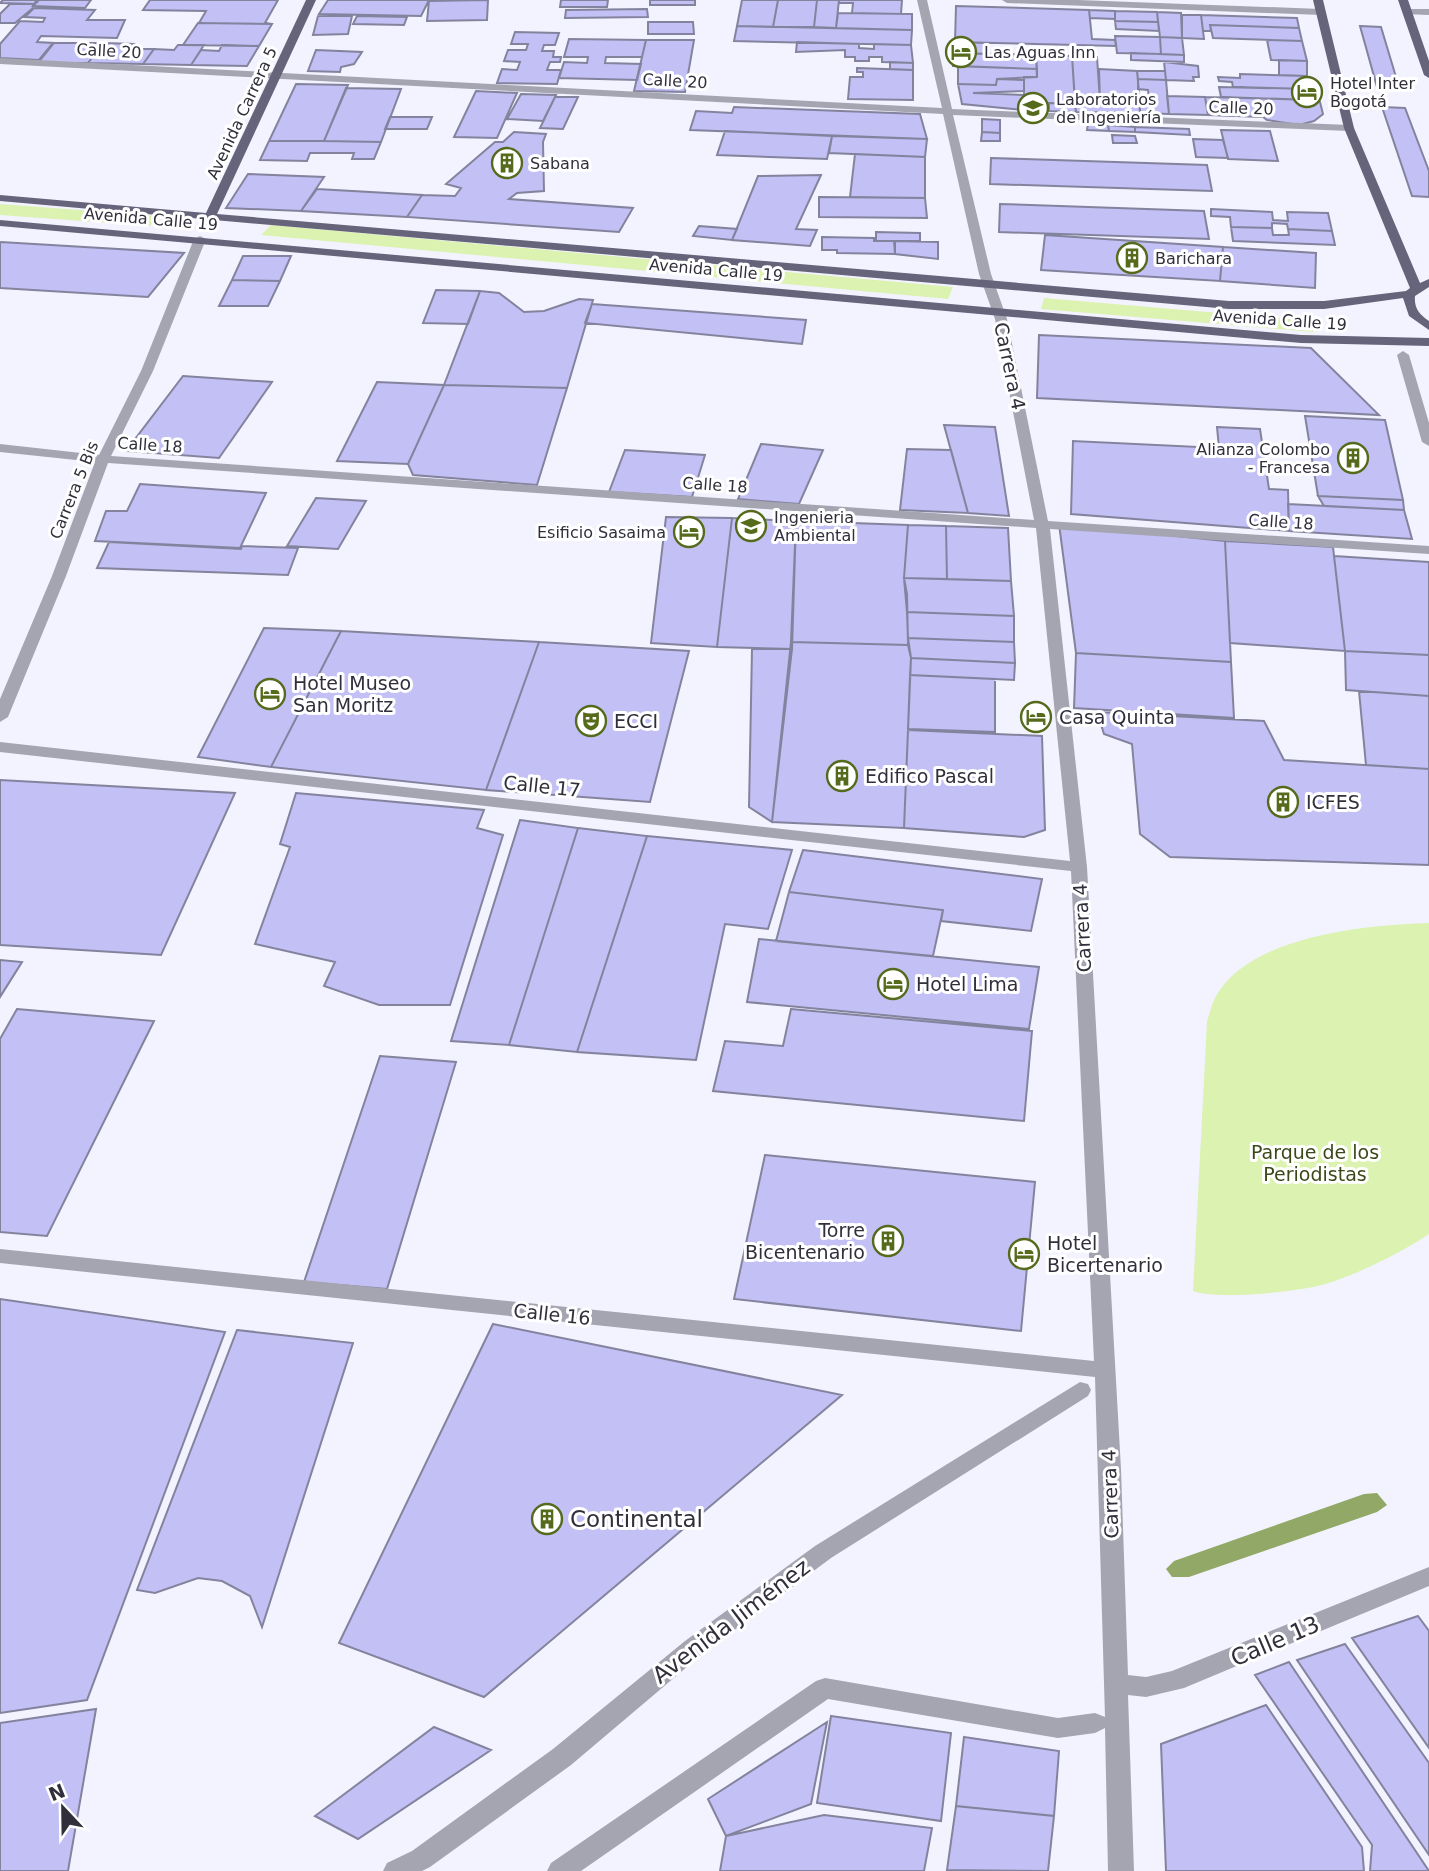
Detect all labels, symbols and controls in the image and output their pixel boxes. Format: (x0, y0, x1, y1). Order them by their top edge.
hotel icon: Las Aguas Inn (944, 35, 978, 69)
street label: Calle 20 (76, 40, 142, 62)
place label: Las Aguas Inn (984, 43, 1096, 62)
street label: Avenida Carrera 5 (203, 44, 281, 182)
street label: Calle 20 (642, 70, 708, 92)
place label: Hotel Inter Bogotá (1330, 74, 1415, 111)
hotel icon: Hotel Inter Bogotá (1290, 75, 1324, 109)
place label: Laboratorios de Ingeniería (1056, 90, 1161, 127)
school or university icon: Laboratorios de Ingeniería (1016, 91, 1050, 125)
street label: Calle 20 (1208, 97, 1274, 119)
building icon: Sabana (490, 146, 524, 180)
place label: Sabana (530, 154, 590, 173)
street label: Avenida Calle 19 (83, 204, 219, 234)
building icon: Barichara (1115, 241, 1149, 275)
place label: Barichara (1155, 249, 1232, 268)
street label: Avenida Calle 19 (648, 255, 784, 285)
street label: Avenida Calle 19 (1212, 306, 1348, 334)
street label: Carrera 4 (990, 320, 1030, 412)
street label: Calle 18 (117, 433, 183, 457)
street label: Carrera 5 Bis (46, 438, 102, 542)
place label: Alianza Colombo - Francesa (1196, 440, 1330, 477)
building icon: Alianza Colombo - Francesa (1336, 441, 1370, 475)
street label: Calle 18 (682, 473, 748, 497)
place label: Ingenieria Ambiental (774, 508, 856, 545)
school or university icon: Ingenieria Ambiental (734, 509, 768, 543)
street label: Calle 18 (1248, 510, 1314, 534)
hotel icon: Esificio Sasaima (672, 515, 706, 549)
place label: Esificio Sasaima (537, 523, 666, 542)
place label: Hotel Museo San Moritz (293, 672, 411, 716)
hotel icon: Hotel Museo San Moritz (253, 677, 287, 711)
hotel icon: Casa Quinta (1019, 700, 1053, 734)
theatre icon: ECCI (574, 704, 608, 738)
place label: Casa Quinta (1059, 706, 1175, 728)
place label: ECCI (614, 710, 658, 732)
building icon: Edifico Pascal (825, 759, 859, 793)
place label: Edifico Pascal (865, 765, 994, 787)
street label: Calle 17 (502, 771, 582, 801)
building icon: ICFES (1266, 785, 1300, 819)
place label: ICFES (1306, 791, 1360, 813)
street label: Carrera 4 (1069, 883, 1095, 973)
hotel icon: Hotel Lima (876, 967, 910, 1001)
place label: Hotel Lima (916, 973, 1018, 995)
park label: Parque de los Periodistas (1251, 1141, 1379, 1185)
place label: Torre Bicentenario (745, 1219, 865, 1263)
building icon: Torre Bicentenario (871, 1224, 905, 1258)
place label: Hotel Bicertenario (1047, 1232, 1163, 1276)
hotel icon: Hotel Bicertenario (1007, 1237, 1041, 1271)
street label: Calle 16 (512, 1299, 592, 1329)
street label: Carrera 4 (1097, 1449, 1123, 1539)
building icon: Continental (530, 1502, 564, 1536)
place label: Continental (570, 1506, 703, 1532)
street label: Avenida Jiménez (647, 1554, 815, 1688)
street label: Calle 13 (1227, 1611, 1323, 1671)
north arrow (28, 1773, 98, 1843)
text: N (45, 1779, 68, 1805)

